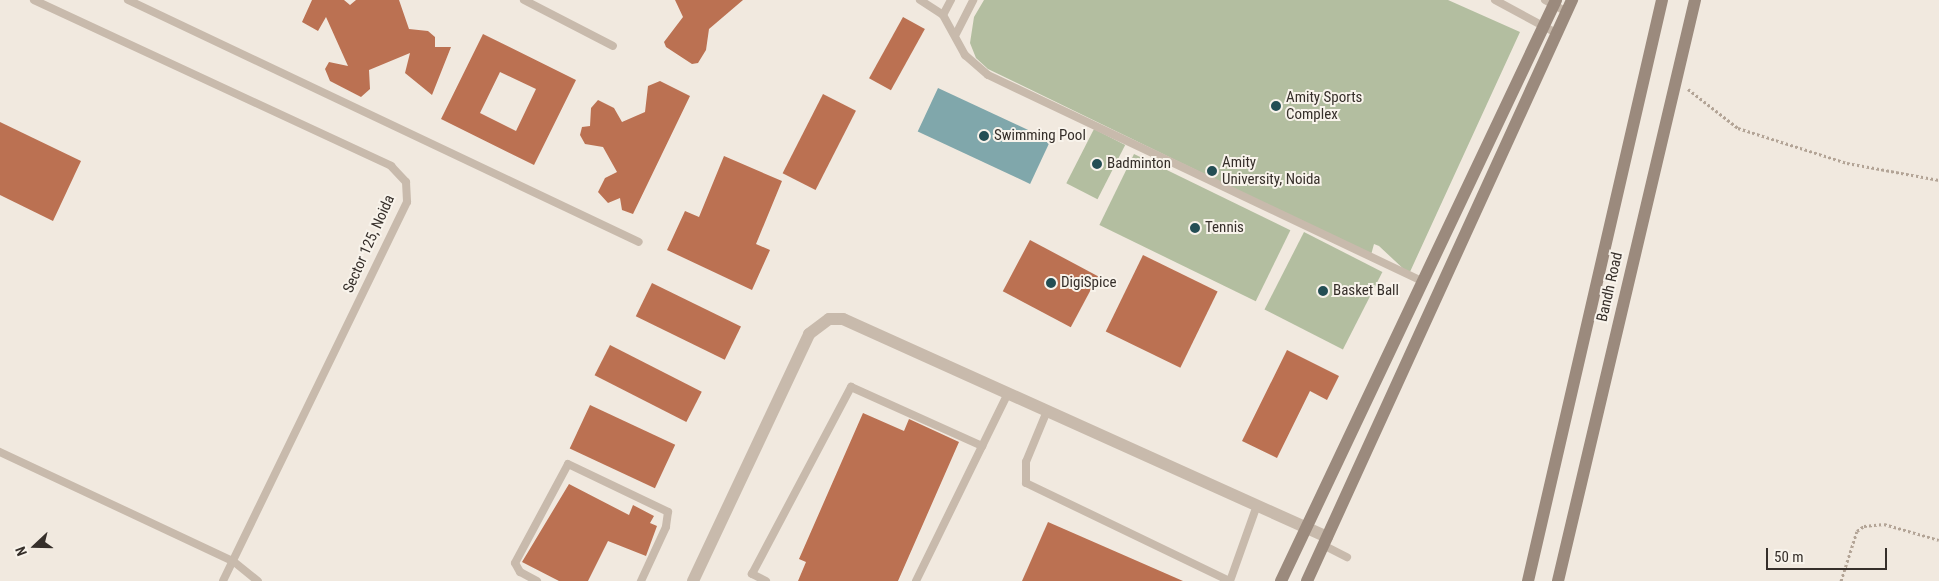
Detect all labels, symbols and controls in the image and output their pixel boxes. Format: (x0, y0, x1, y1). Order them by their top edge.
place label: Amity Sports Complex (1286, 88, 1362, 123)
marker: Amity Sports Complex (1270, 100, 1282, 112)
place label: Swimming Pool (994, 127, 1086, 145)
marker: Swimming Pool (978, 130, 990, 142)
place label: Amity University, Noida (1222, 153, 1321, 188)
place label: Badminton (1107, 155, 1171, 173)
marker: Badminton (1091, 158, 1103, 170)
marker: Amity University, Noida (1206, 165, 1218, 177)
street label: Sector 125, Noida (339, 192, 399, 296)
place label: Tennis (1205, 219, 1244, 237)
marker: Tennis (1189, 222, 1201, 234)
street label: Bandh Road (1593, 250, 1627, 324)
place label: DigiSpice (1061, 274, 1116, 292)
marker: DigiSpice (1045, 277, 1057, 289)
place label: Basket Ball (1333, 282, 1399, 300)
marker: Basket Ball (1317, 285, 1329, 297)
north arrow (10, 521, 60, 571)
scale bar (1769, 538, 1890, 570)
text: N (12, 545, 30, 558)
text: 50 m (1774, 548, 1804, 566)

